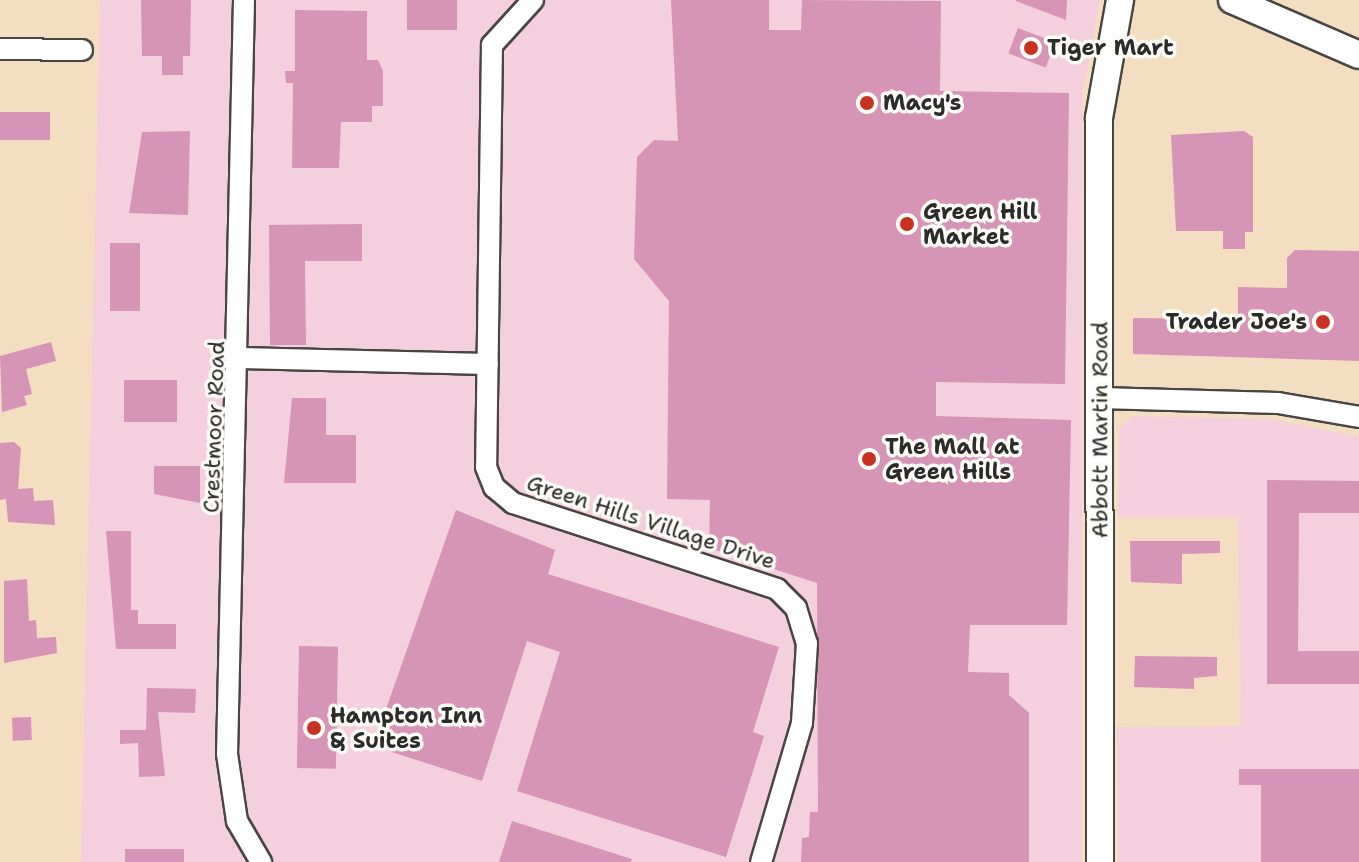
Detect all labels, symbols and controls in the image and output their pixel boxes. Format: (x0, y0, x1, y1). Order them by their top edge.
place label: Tiger Mart (1047, 35, 1174, 61)
marker: Tiger Mart (1022, 39, 1040, 57)
place label: Macy's (883, 90, 961, 116)
marker: Macy's (858, 94, 876, 112)
place label: Green Hill Market (923, 198, 1037, 250)
marker: Green Hill Market (898, 215, 916, 233)
place label: Trader Joe's (1165, 309, 1307, 335)
marker: Trader Joe's (1314, 313, 1332, 331)
street label: Abbott Martin Road (1087, 322, 1113, 538)
street label: Crestmoor Road (198, 341, 230, 513)
place label: The Mall at Green Hills (885, 433, 1019, 484)
marker: The Mall at Green Hills (860, 450, 878, 468)
street label: Green Hills Village Drive (523, 469, 779, 575)
place label: Hampton Inn & Suites (330, 702, 482, 754)
marker: Hampton Inn & Suites (305, 719, 323, 737)

